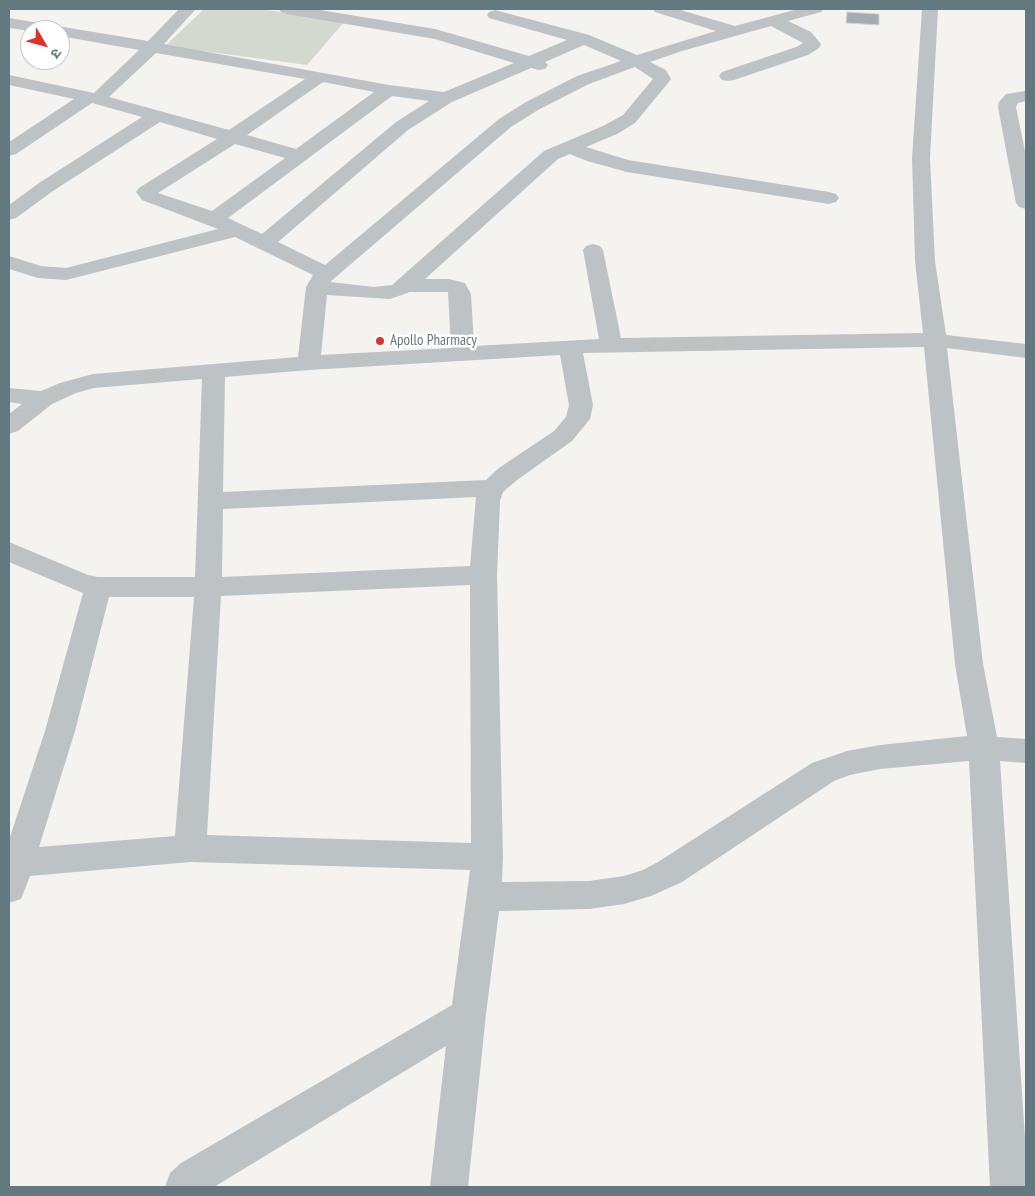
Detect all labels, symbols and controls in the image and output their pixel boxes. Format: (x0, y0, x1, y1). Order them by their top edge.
north arrow (20, 20, 70, 70)
text: उ (47, 45, 66, 62)
place label: Apollo Pharmacy (390, 332, 477, 350)
marker: Apollo Pharmacy (374, 335, 386, 347)

